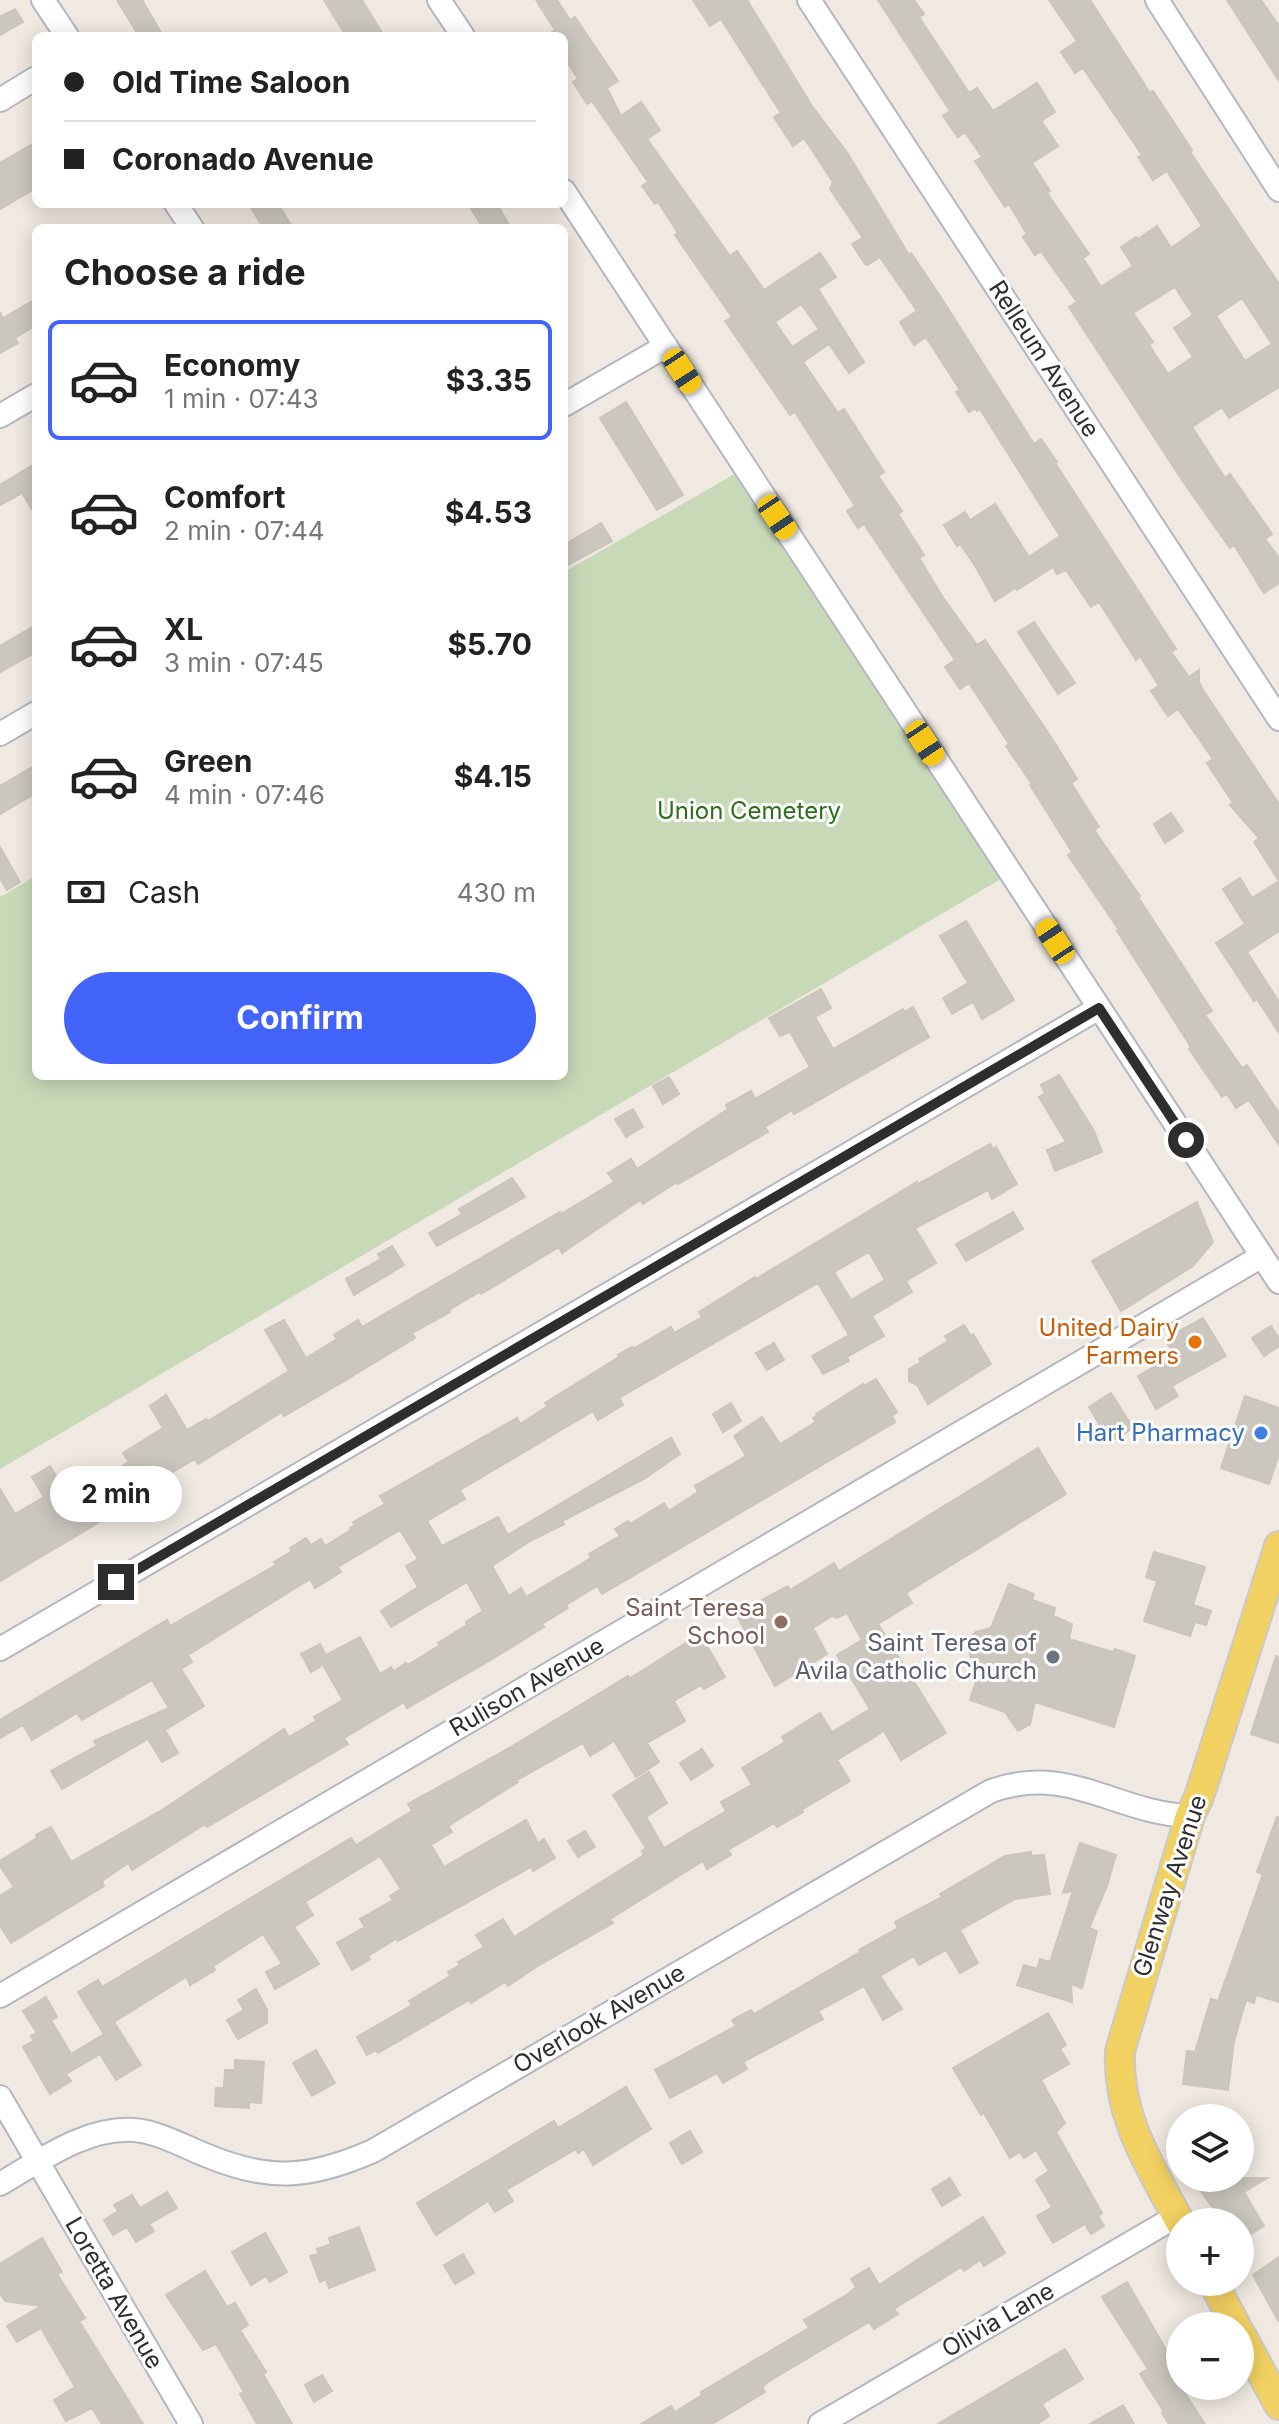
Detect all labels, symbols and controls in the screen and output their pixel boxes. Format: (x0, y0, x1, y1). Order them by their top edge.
text: Old Time Saloon (112, 64, 350, 100)
text: Coronado Avenue (112, 141, 374, 177)
text: Choose a ride (64, 250, 306, 294)
street label: Relleum Avenue (983, 275, 1106, 443)
icon: car (68, 344, 140, 416)
car (659, 344, 705, 398)
text: Economy (164, 347, 300, 383)
text: $3.35 (446, 362, 532, 398)
text: 1 min · 07:43 (164, 383, 319, 414)
icon: car (68, 476, 140, 548)
text: Comfort (164, 479, 285, 515)
car (754, 490, 800, 544)
text: $4.53 (445, 494, 532, 530)
text: 2 min · 07:44 (164, 515, 325, 546)
icon: car (68, 608, 140, 680)
text: XL (164, 611, 203, 647)
text: $5.70 (447, 626, 532, 662)
text: 3 min · 07:45 (164, 647, 324, 678)
car (902, 716, 948, 770)
icon: car (68, 740, 140, 812)
text: Green (164, 743, 252, 779)
text: $4.15 (454, 758, 532, 794)
text: 4 min · 07:46 (164, 779, 325, 810)
park label: Union Cemetery (657, 796, 841, 825)
icon: cash (64, 870, 108, 914)
text: Cash (128, 874, 200, 910)
text: 430 m (457, 877, 536, 908)
car (1032, 914, 1078, 968)
button: Confirm (64, 972, 536, 1064)
route start (1168, 1122, 1204, 1158)
place label: United Dairy Farmers (1039, 1313, 1179, 1370)
marker: United Dairy Farmers (1186, 1333, 1204, 1351)
place label: Hart Pharmacy (1076, 1418, 1245, 1447)
marker: Hart Pharmacy (1252, 1424, 1270, 1442)
callout: 2 min (50, 1466, 182, 1522)
text: 2 min (81, 1478, 151, 1509)
route end (98, 1564, 134, 1600)
place label: Saint Teresa School (625, 1593, 765, 1650)
marker: Saint Teresa School (772, 1613, 790, 1631)
place label: Saint Teresa of Avila Catholic Church (795, 1628, 1037, 1685)
street label: Rulison Avenue (444, 1631, 609, 1743)
marker: Saint Teresa of Avila Catholic Church (1044, 1648, 1062, 1666)
street label: Glenway Avenue (1127, 1791, 1213, 1980)
street label: Overlook Avenue (508, 1958, 690, 2080)
map controls (1166, 2104, 1254, 2400)
button: layers (1166, 2104, 1254, 2192)
button: + (1166, 2208, 1254, 2296)
street label: Loretta Avenue (59, 2212, 170, 2374)
street label: Olivia Lane (936, 2276, 1059, 2363)
button: − (1166, 2312, 1254, 2400)

